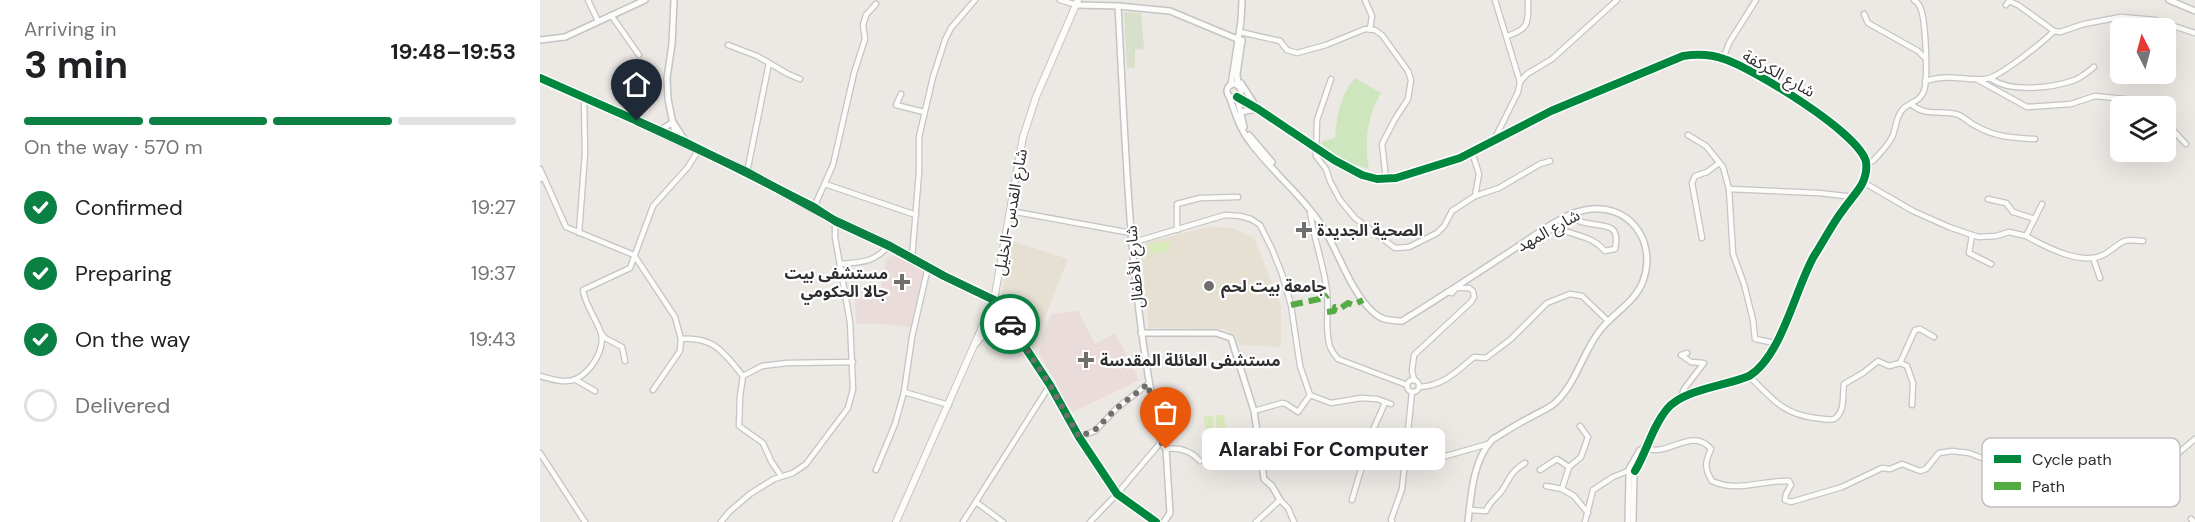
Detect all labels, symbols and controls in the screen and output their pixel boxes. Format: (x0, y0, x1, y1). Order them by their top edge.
text: Arriving in (24, 16, 116, 42)
north arrow (2110, 18, 2176, 84)
map controls (2110, 18, 2176, 162)
text: 19:48–19:53 (390, 37, 516, 66)
text: 3 min (24, 39, 128, 90)
street label: شارع الكركفة (1738, 45, 1819, 104)
pin (611, 59, 662, 121)
icon: home (620, 68, 653, 101)
button: layers (2110, 96, 2176, 162)
text: On the way · 570 m (24, 134, 203, 160)
street label: شارع القدس-الخليل (989, 147, 1034, 278)
icon: check (24, 191, 57, 224)
text: Confirmed (75, 193, 183, 222)
text: 19:27 (471, 194, 516, 220)
street label: شارع المهد (1513, 204, 1585, 258)
place label: الصحية الجديدة (1317, 220, 1423, 241)
marker: الصحية الجديدة (1295, 221, 1313, 239)
street label: شارع الأطفال (1120, 224, 1151, 309)
icon: check (24, 257, 57, 290)
text: Preparing (75, 259, 172, 288)
text: 19:37 (471, 260, 516, 286)
place label: مستشفى بيت جالا الحكومي (785, 263, 888, 305)
marker: مستشفى بيت جالا الحكومي (893, 273, 911, 291)
place label: جامعة بيت لحم (1221, 276, 1326, 299)
marker: جامعة بيت لحم (1202, 279, 1216, 293)
courier (980, 294, 1040, 354)
icon: car (994, 308, 1027, 341)
icon: check (24, 323, 57, 356)
text: On the way (75, 325, 190, 354)
text: 19:43 (469, 326, 516, 352)
place label: مستشفى العائلة المقدسة (1100, 350, 1281, 371)
marker: مستشفى العائلة المقدسة (1077, 351, 1095, 369)
pin (1140, 387, 1191, 449)
text: Delivered (75, 391, 170, 420)
icon: bag (1149, 396, 1182, 429)
callout: Alarabi For Computer (1202, 428, 1445, 470)
text: Alarabi For Computer (1219, 436, 1428, 462)
legend (1982, 438, 2180, 507)
text: Cycle path (2032, 449, 2112, 470)
text: Path (2032, 476, 2065, 497)

